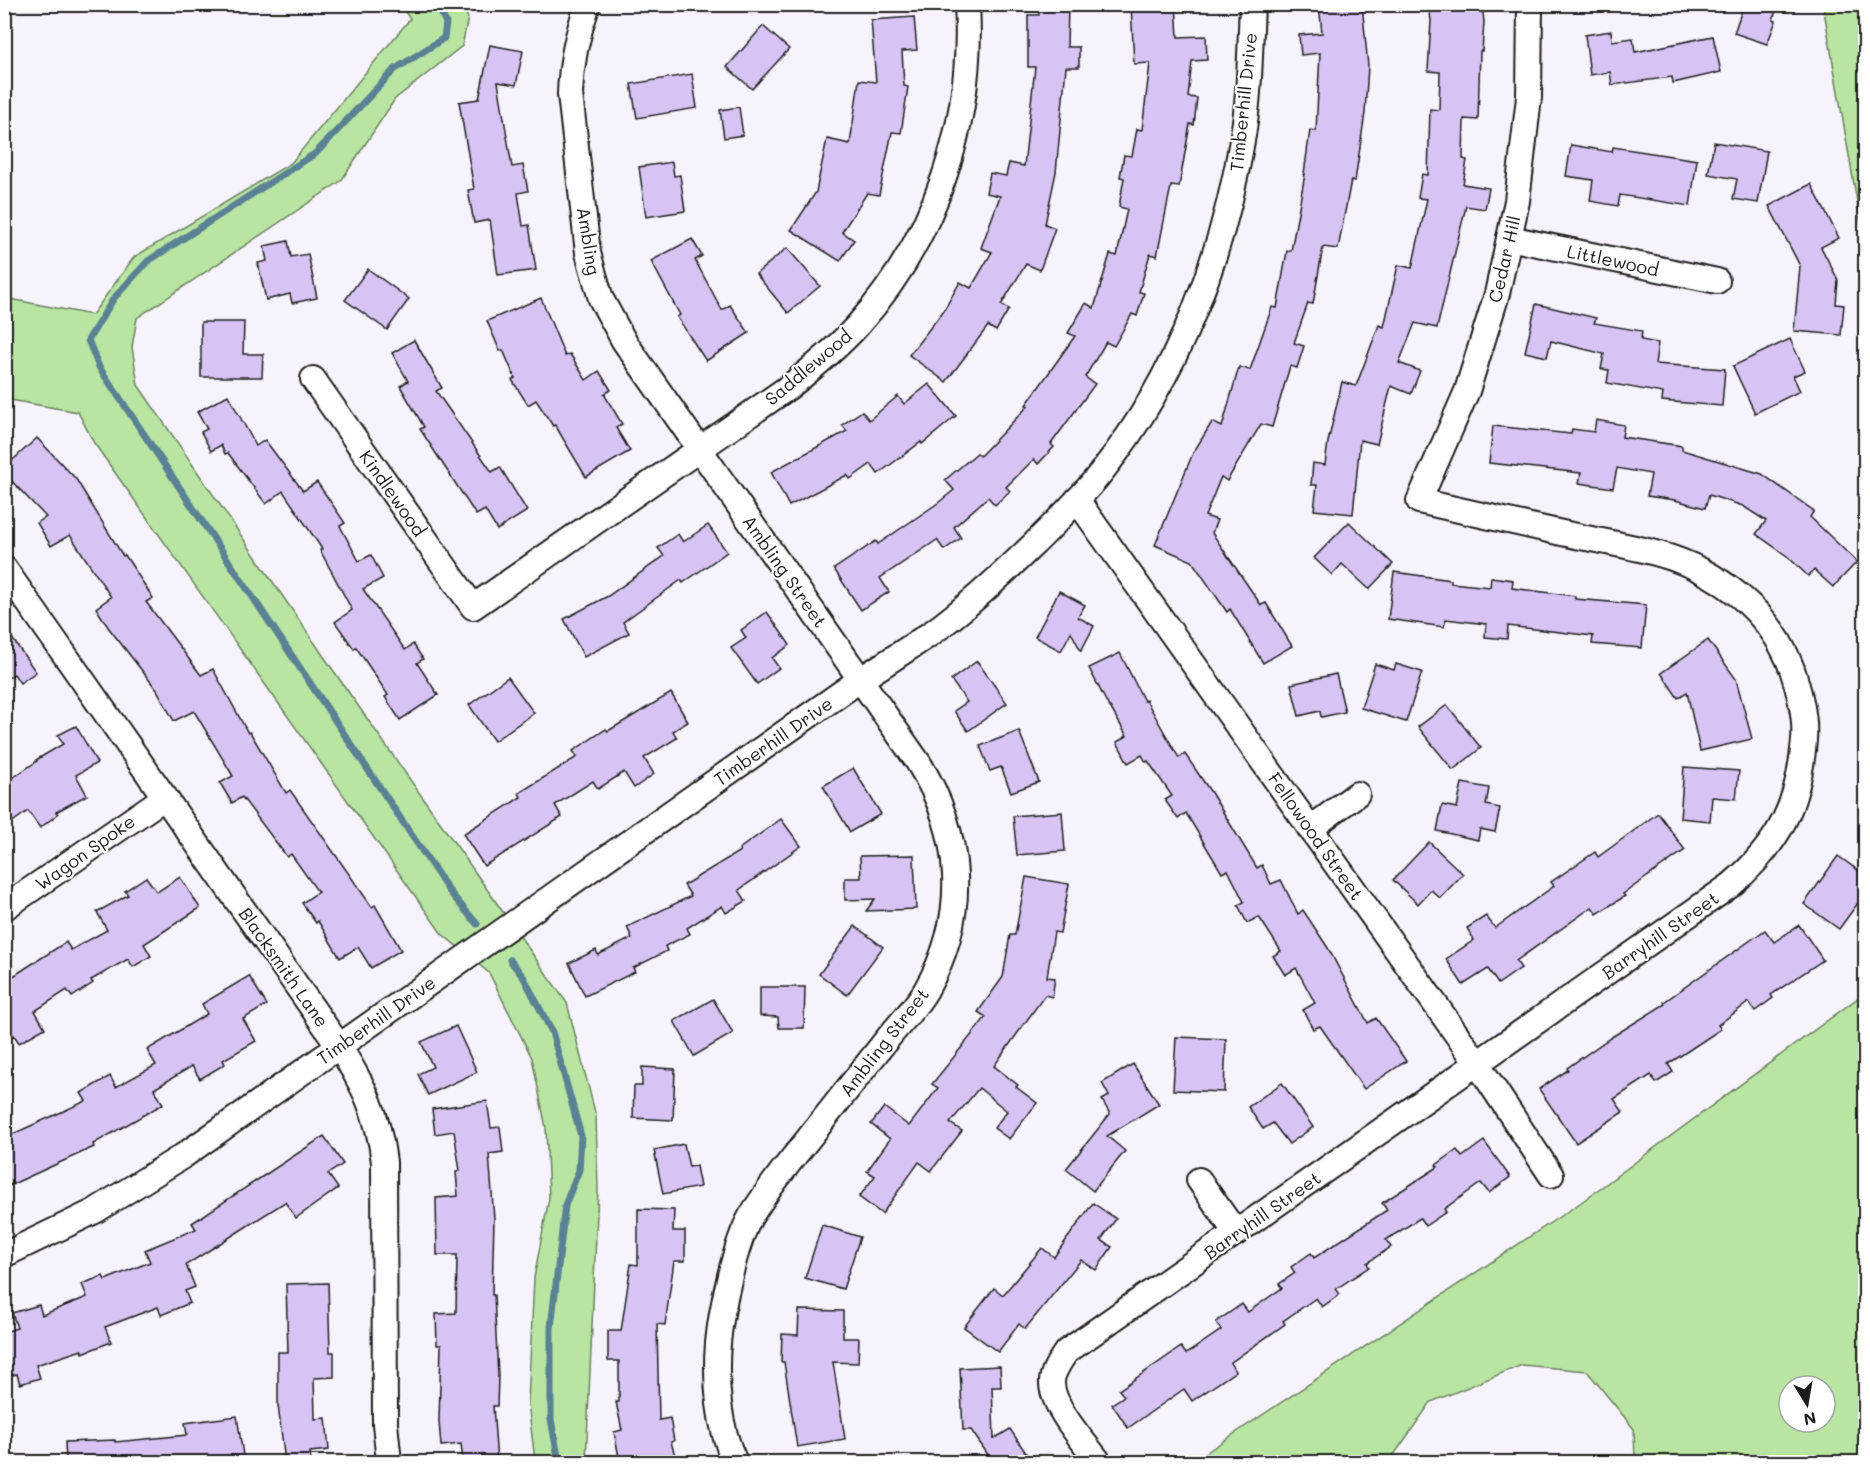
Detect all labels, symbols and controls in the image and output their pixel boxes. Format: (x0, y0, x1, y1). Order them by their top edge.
street label: Timberhill Drive (1224, 31, 1262, 173)
street label: Ambling (572, 205, 606, 277)
street label: Cedar Hill (1482, 213, 1526, 305)
street label: Littlewood (1565, 239, 1661, 281)
street label: Saddlewood (759, 324, 857, 410)
street label: Kindlewood (354, 445, 432, 541)
street label: Ambling Street (737, 510, 833, 632)
street label: Timberhill Drive (709, 691, 837, 791)
street label: Fellowood Street (1263, 767, 1369, 905)
street label: Wagon Spoke (30, 809, 140, 895)
street label: Barryhill Street (1597, 886, 1723, 984)
street label: Blacksmith Lane (234, 902, 334, 1032)
street label: Timberhill Drive (312, 970, 440, 1070)
street label: Ambling Street (834, 983, 934, 1101)
street label: Barryhill Street (1199, 1166, 1325, 1264)
north arrow (1777, 1374, 1837, 1434)
text: N (1802, 1408, 1818, 1431)

